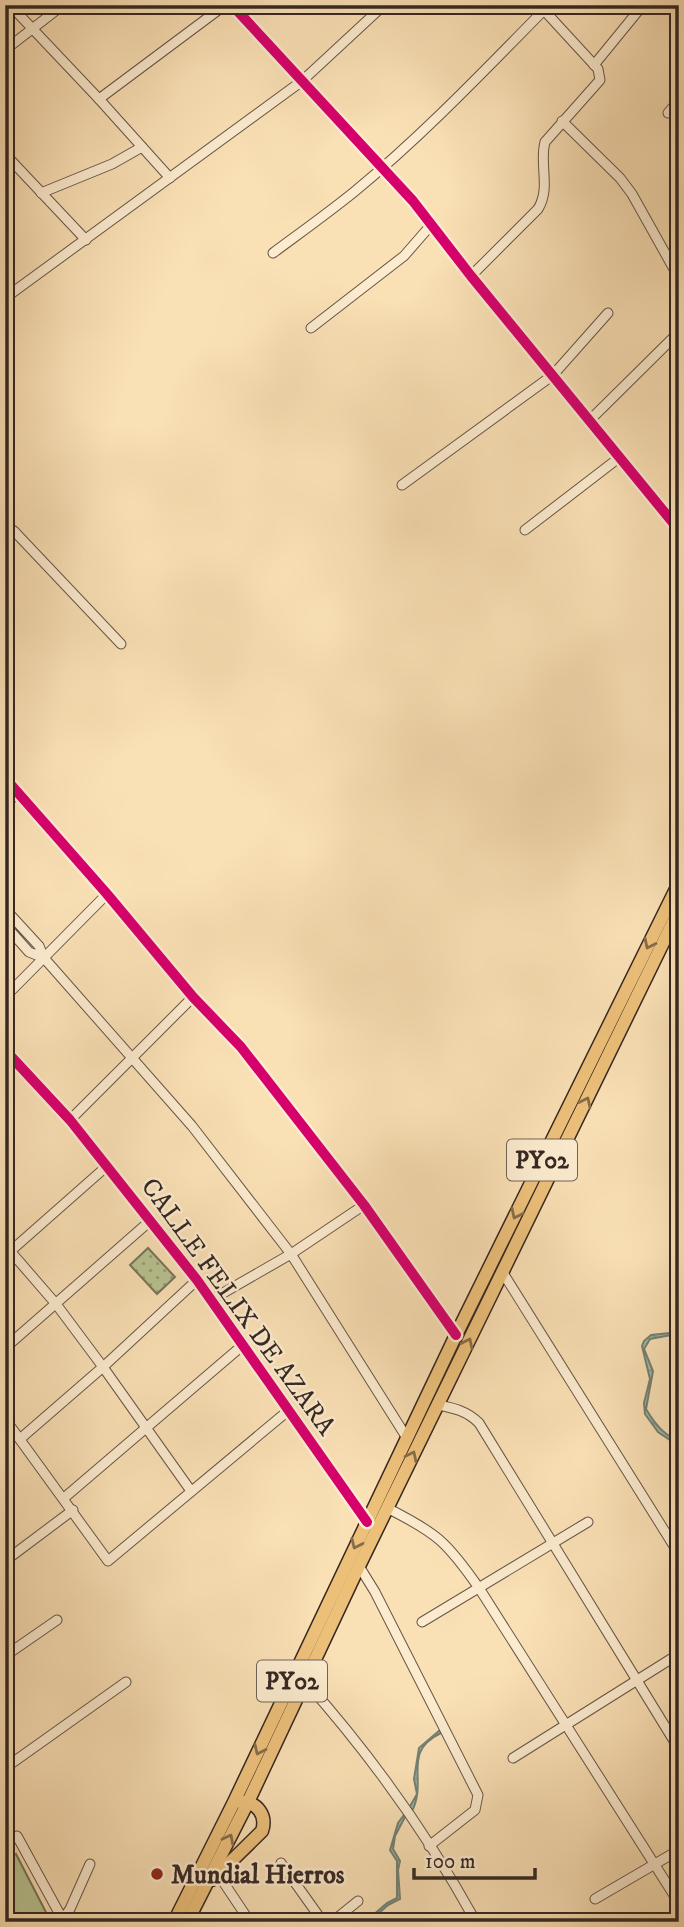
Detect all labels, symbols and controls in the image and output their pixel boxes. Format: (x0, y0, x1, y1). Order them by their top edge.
one-way arrow (643, 937, 657, 949)
one-way arrow (577, 1097, 591, 1109)
road number: PY02 (507, 1140, 577, 1180)
street label: CALLE FELIX DE AZARA (133, 1172, 343, 1442)
one-way arrow (510, 1207, 524, 1219)
one-way arrow (459, 1338, 473, 1350)
one-way arrow (404, 1451, 418, 1463)
one-way arrow (351, 1537, 365, 1549)
road number: PY02 (257, 1660, 327, 1702)
one-way arrow (253, 1743, 267, 1755)
one-way arrow (220, 1834, 234, 1846)
scale bar (414, 1836, 535, 1880)
text: 100 m (425, 1849, 476, 1875)
place label: Mundial Hierros (171, 1859, 345, 1892)
marker: Mundial Hierros (149, 1866, 165, 1882)

